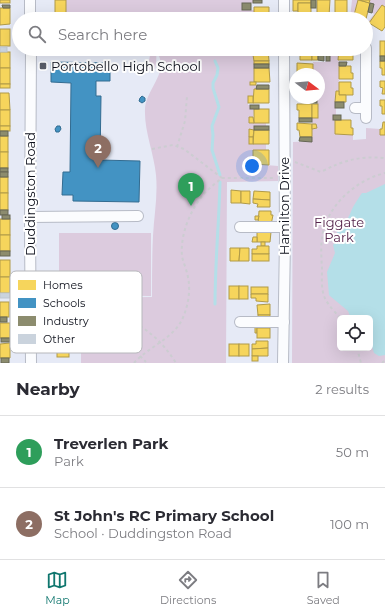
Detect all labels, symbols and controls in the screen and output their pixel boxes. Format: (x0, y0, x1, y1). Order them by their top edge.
search box (12, 12, 373, 56)
icon: search (26, 23, 48, 45)
text: Search here (58, 25, 147, 44)
place label: Portobello High School (51, 58, 201, 74)
marker: Portobello High School (38, 61, 48, 71)
north arrow (289, 68, 325, 104)
street label: Duddingston Road (22, 132, 38, 256)
pin: 2 (85, 135, 111, 168)
your location (242, 156, 262, 176)
street label: Hamilton Drive (276, 157, 292, 255)
pin: 1 (178, 173, 204, 206)
park label: Figgate Park (314, 214, 364, 245)
legend (10, 271, 142, 353)
text: Homes (43, 278, 83, 292)
text: Schools (43, 296, 86, 310)
text: Industry (43, 314, 89, 328)
map controls (337, 315, 373, 351)
button: locate (337, 315, 373, 351)
text: Other (43, 332, 75, 346)
text: Nearby (16, 379, 80, 399)
text: 2 results (315, 381, 369, 397)
text: Treverlen Park (54, 434, 168, 453)
text: 1 (26, 444, 32, 460)
text: 50 m (336, 444, 369, 460)
text: Park (54, 453, 84, 469)
text: St John's RC Primary School (54, 506, 274, 525)
text: 2 (25, 516, 33, 532)
text: 100 m (330, 516, 369, 532)
text: School · Duddingston Road (54, 525, 232, 541)
tab: Map (45, 569, 70, 607)
tab: Directions (160, 569, 216, 607)
tab: Saved (307, 569, 340, 607)

